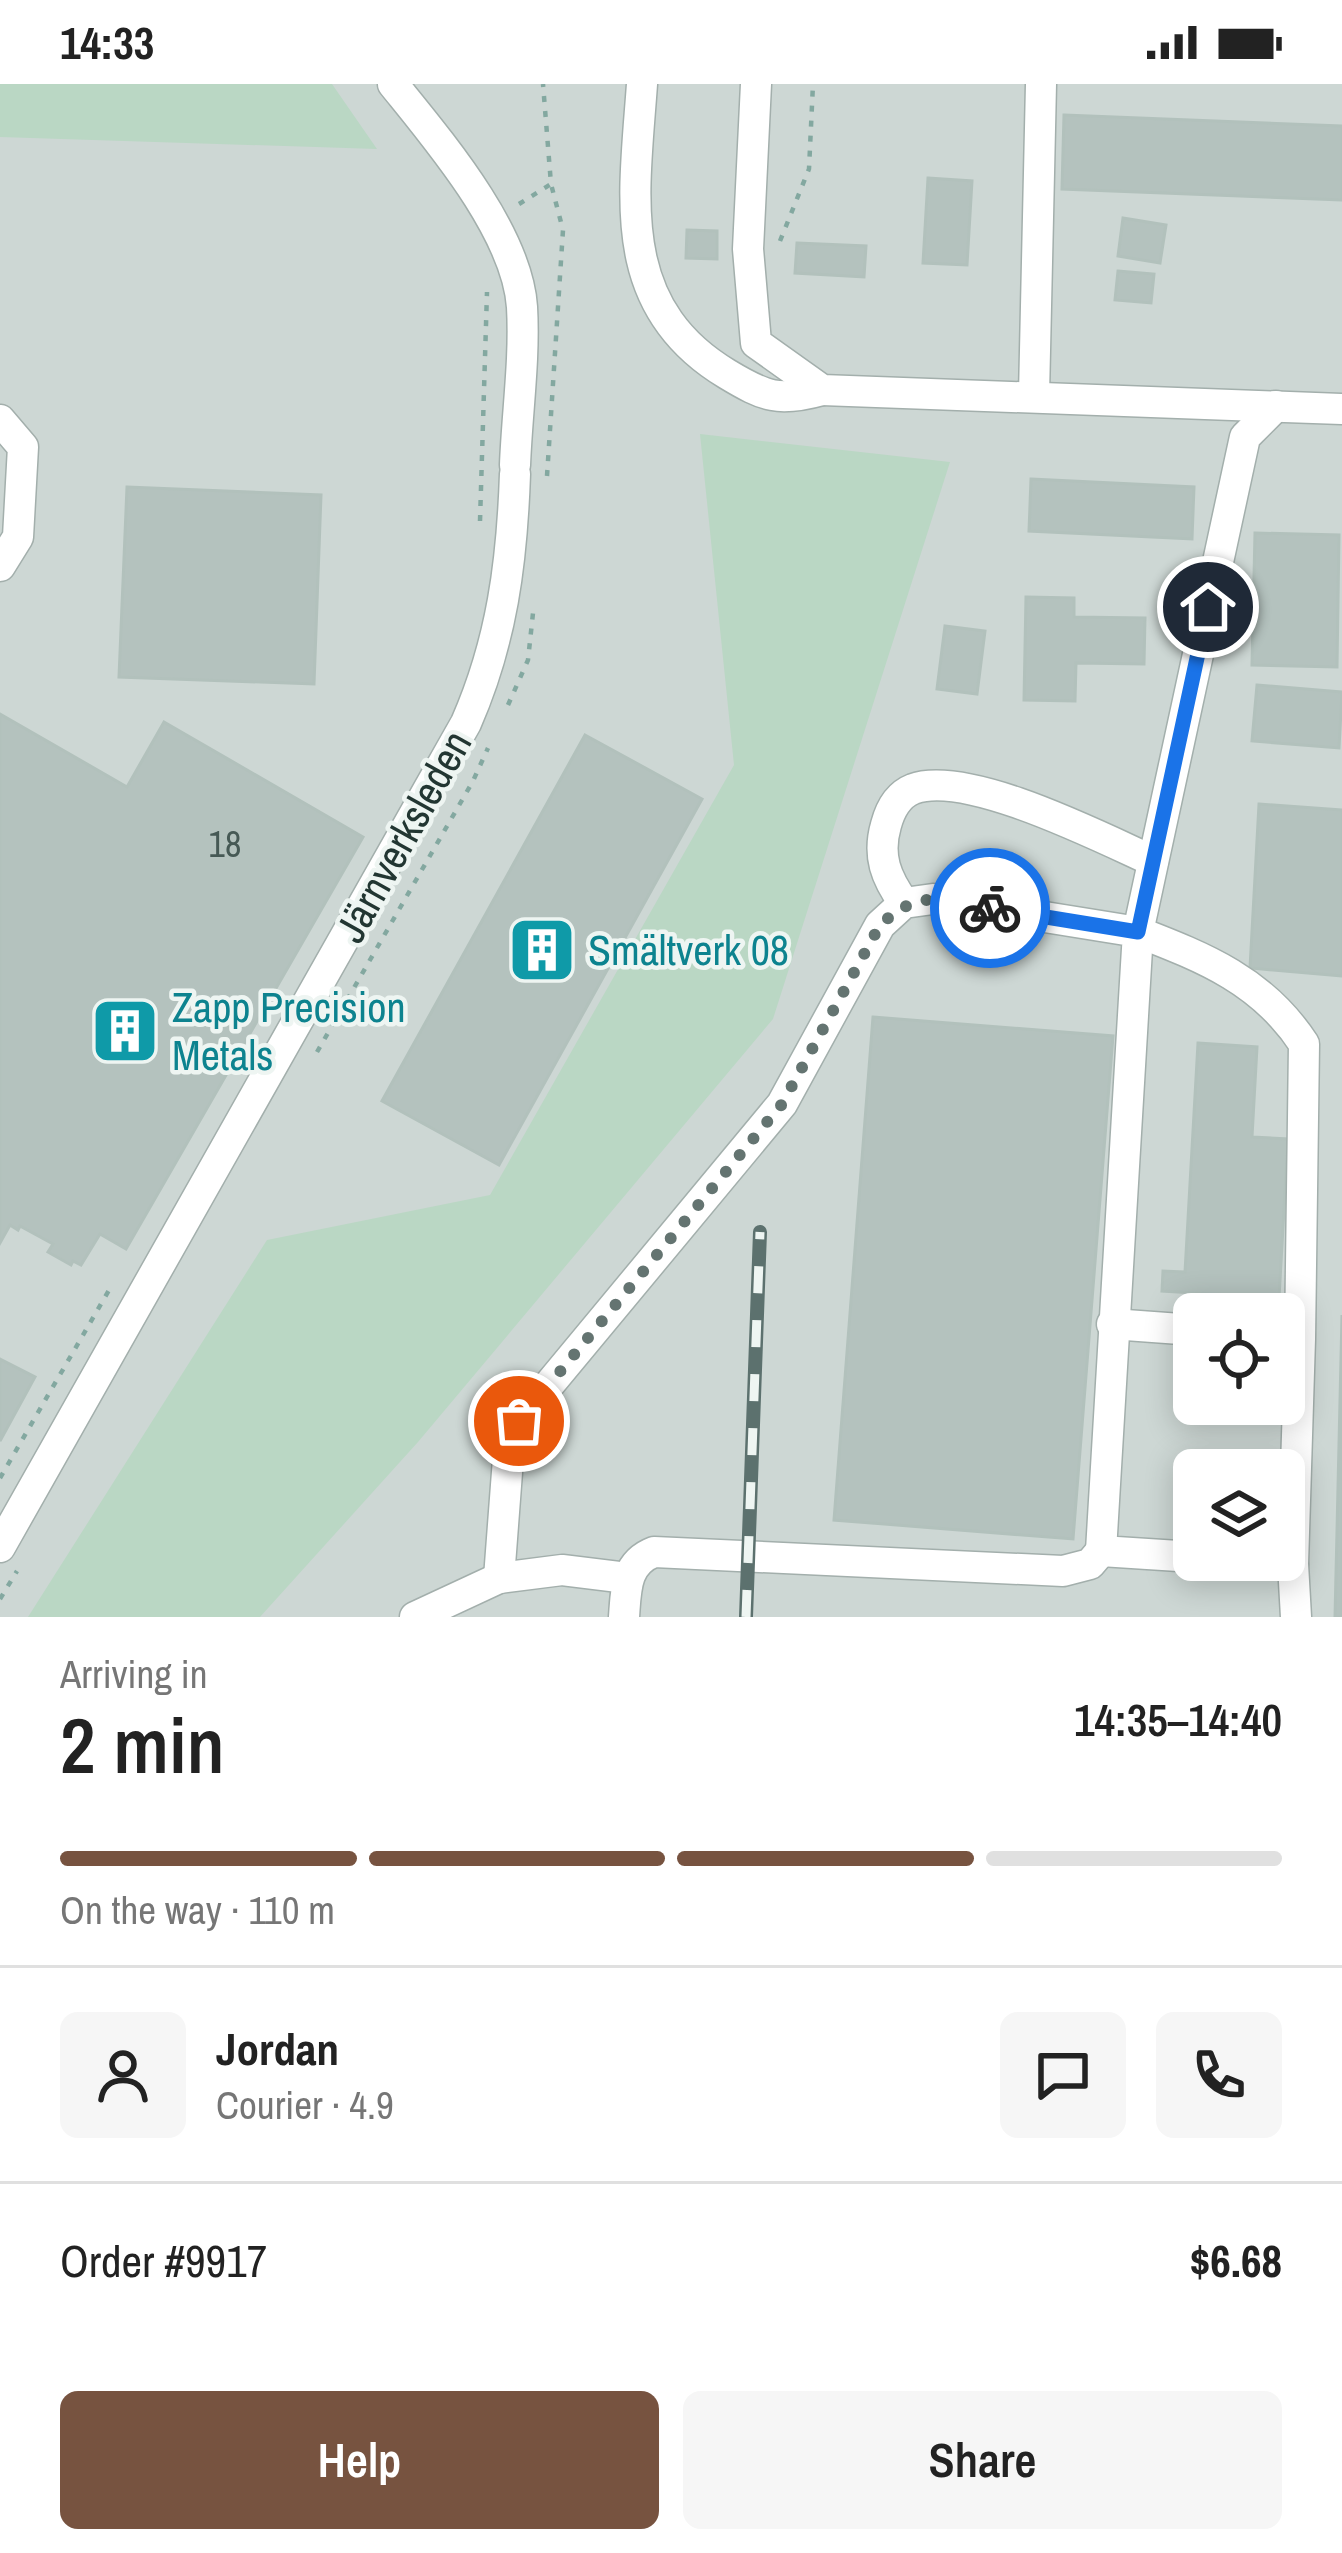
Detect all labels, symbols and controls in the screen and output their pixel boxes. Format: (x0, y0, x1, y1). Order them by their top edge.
text: 14:33 (60, 12, 154, 73)
pin (1157, 556, 1259, 658)
icon: home (1175, 574, 1241, 640)
street label: Järnverksleden (322, 720, 484, 952)
house number: 18 (209, 820, 241, 868)
courier (930, 848, 1050, 968)
icon: bike (957, 875, 1023, 941)
building icon: Smältverk 08 (507, 915, 577, 985)
place label: Smältverk 08 (588, 922, 789, 978)
place label: Zapp Precision Metals (172, 979, 406, 1083)
building icon: Zapp Precision Metals (90, 996, 160, 1066)
map controls (1173, 1293, 1305, 1581)
button: locate (1173, 1293, 1305, 1425)
pin (468, 1370, 570, 1472)
icon: bag (486, 1388, 552, 1454)
button: layers (1173, 1449, 1305, 1581)
text: Arriving in (60, 1648, 208, 1700)
text: 14:35–14:40 (1074, 1689, 1282, 1750)
text: 2 min (60, 1692, 225, 1797)
text: On the way · 110 m (60, 1884, 335, 1936)
button: person (60, 2012, 186, 2138)
button: chat (1000, 2012, 1126, 2138)
button: phone (1156, 2012, 1282, 2138)
text: Jordan (216, 2018, 339, 2079)
text: Courier · 4.9 (216, 2079, 394, 2131)
text: Order #9917 (60, 2230, 267, 2291)
text: $6.68 (1190, 2230, 1282, 2291)
button: Help (60, 2391, 659, 2529)
button: Share (683, 2391, 1282, 2529)

